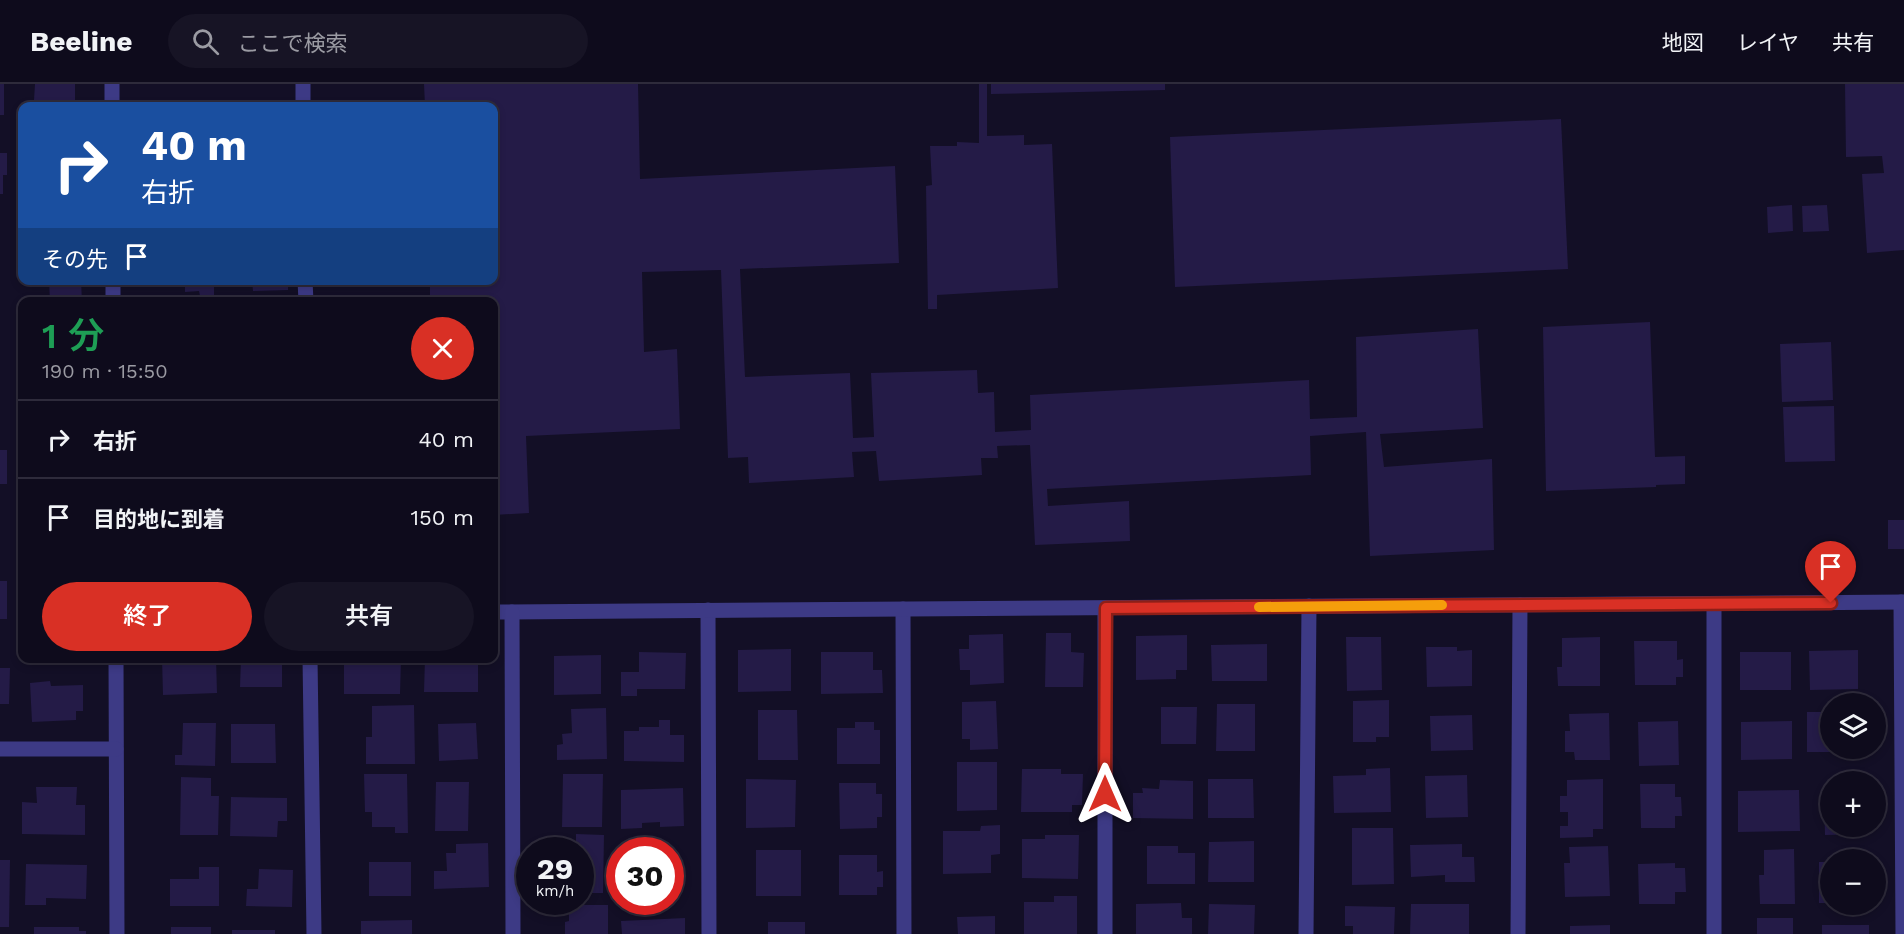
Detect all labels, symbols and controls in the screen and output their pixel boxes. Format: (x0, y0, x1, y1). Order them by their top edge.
search box (168, 14, 588, 68)
text: Beeline (30, 25, 132, 58)
icon: search (189, 25, 222, 58)
text: 地図 (1662, 30, 1704, 55)
text: レイヤ (1737, 30, 1799, 55)
text: 共有 (1832, 30, 1874, 55)
text: ここで検索 (237, 31, 347, 56)
text: 40 m (141, 121, 247, 170)
icon: right (42, 126, 120, 204)
text: 右折 (141, 177, 195, 209)
icon: arrive (120, 240, 153, 273)
text: その先 (42, 247, 108, 272)
text: 1 分 (42, 315, 104, 357)
button: close (411, 317, 474, 380)
text: 190 m · 15:50 (42, 359, 168, 383)
icon: right (42, 423, 75, 456)
text: 40 m (418, 427, 474, 452)
text: 右折 (93, 429, 137, 454)
icon: arrive (42, 501, 75, 534)
text: 150 m (410, 505, 474, 530)
text: 目的地に到着 (93, 507, 225, 532)
pin (1805, 541, 1856, 603)
icon: arrive (1814, 550, 1847, 583)
button: 終了 (42, 582, 252, 651)
button: 共有 (264, 582, 474, 651)
map controls (1820, 693, 1886, 915)
button: layers (1820, 693, 1886, 759)
position arrow (1073, 762, 1137, 826)
button: + (1820, 771, 1886, 837)
speed limit sign: 30 (606, 837, 684, 915)
button: − (1820, 849, 1886, 915)
text: 29 (537, 851, 573, 886)
text: km/h (536, 882, 574, 900)

